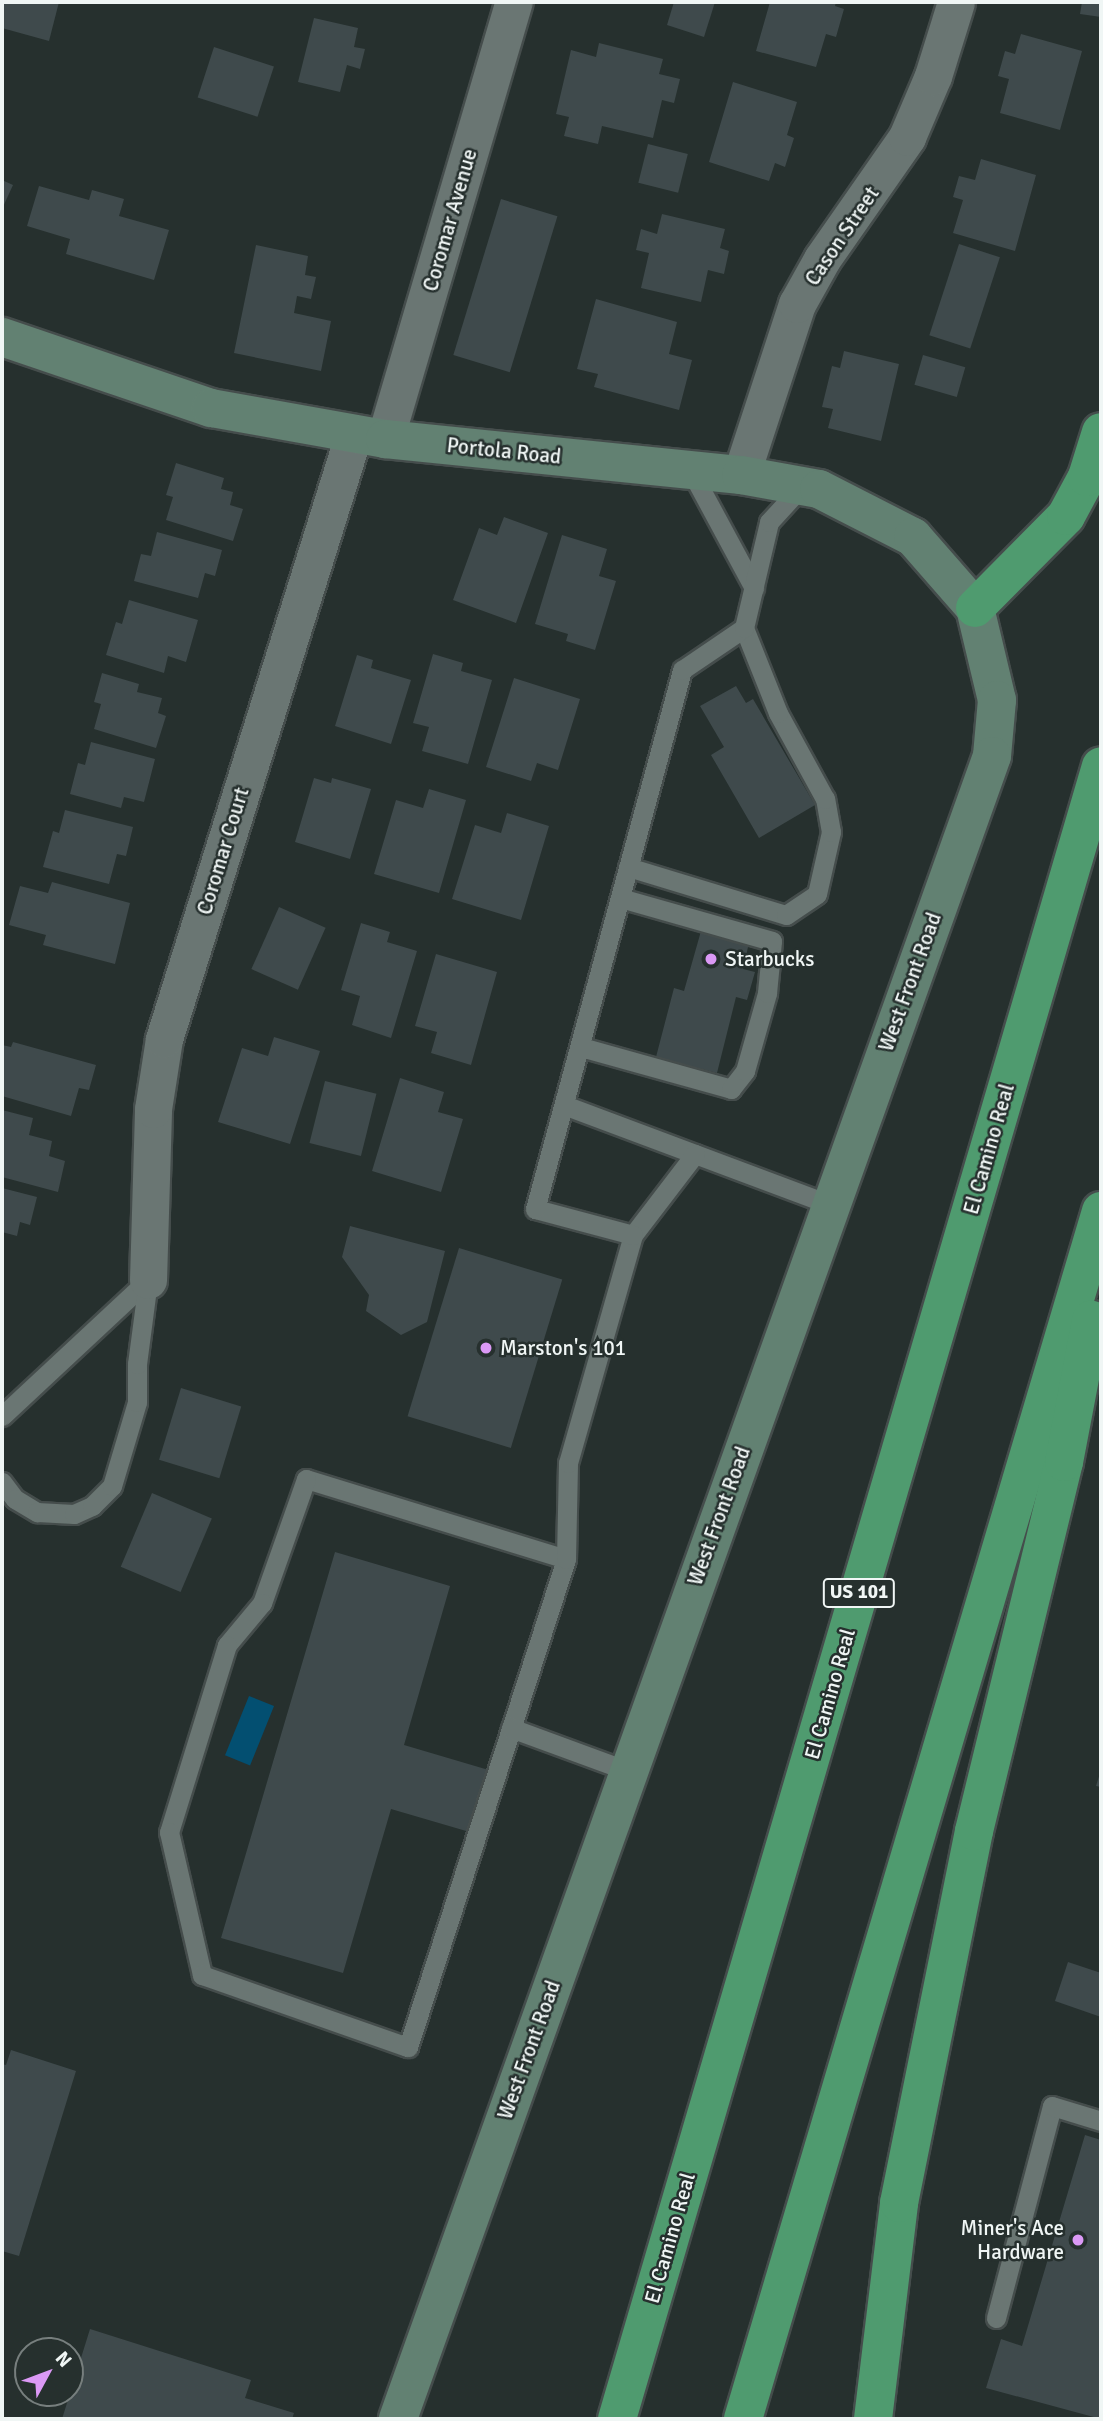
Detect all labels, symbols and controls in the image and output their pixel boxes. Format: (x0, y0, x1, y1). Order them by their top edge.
street label: Coromar Avenue (418, 146, 482, 294)
street label: Cason Street (800, 182, 884, 290)
street label: Portola Road (446, 432, 562, 470)
street label: Coromar Court (192, 784, 254, 918)
street label: West Front Road (873, 909, 947, 1055)
place label: Starbucks (725, 946, 815, 972)
marker: Starbucks (703, 951, 719, 967)
street label: El Camino Real (958, 1081, 1020, 1217)
place label: Marston's 101 (500, 1335, 626, 1361)
marker: Marston's 101 (478, 1340, 494, 1356)
street label: West Front Road (682, 1443, 756, 1589)
road number: US 101 (822, 1578, 896, 1609)
street label: El Camino Real (799, 1626, 861, 1762)
street label: West Front Road (492, 1977, 566, 2123)
street label: El Camino Real (639, 2170, 701, 2306)
place label: Miner's Ace Hardware (961, 2215, 1064, 2265)
marker: Miner's Ace Hardware (1070, 2232, 1086, 2248)
north arrow (14, 2337, 84, 2407)
text: N (50, 2347, 77, 2372)

